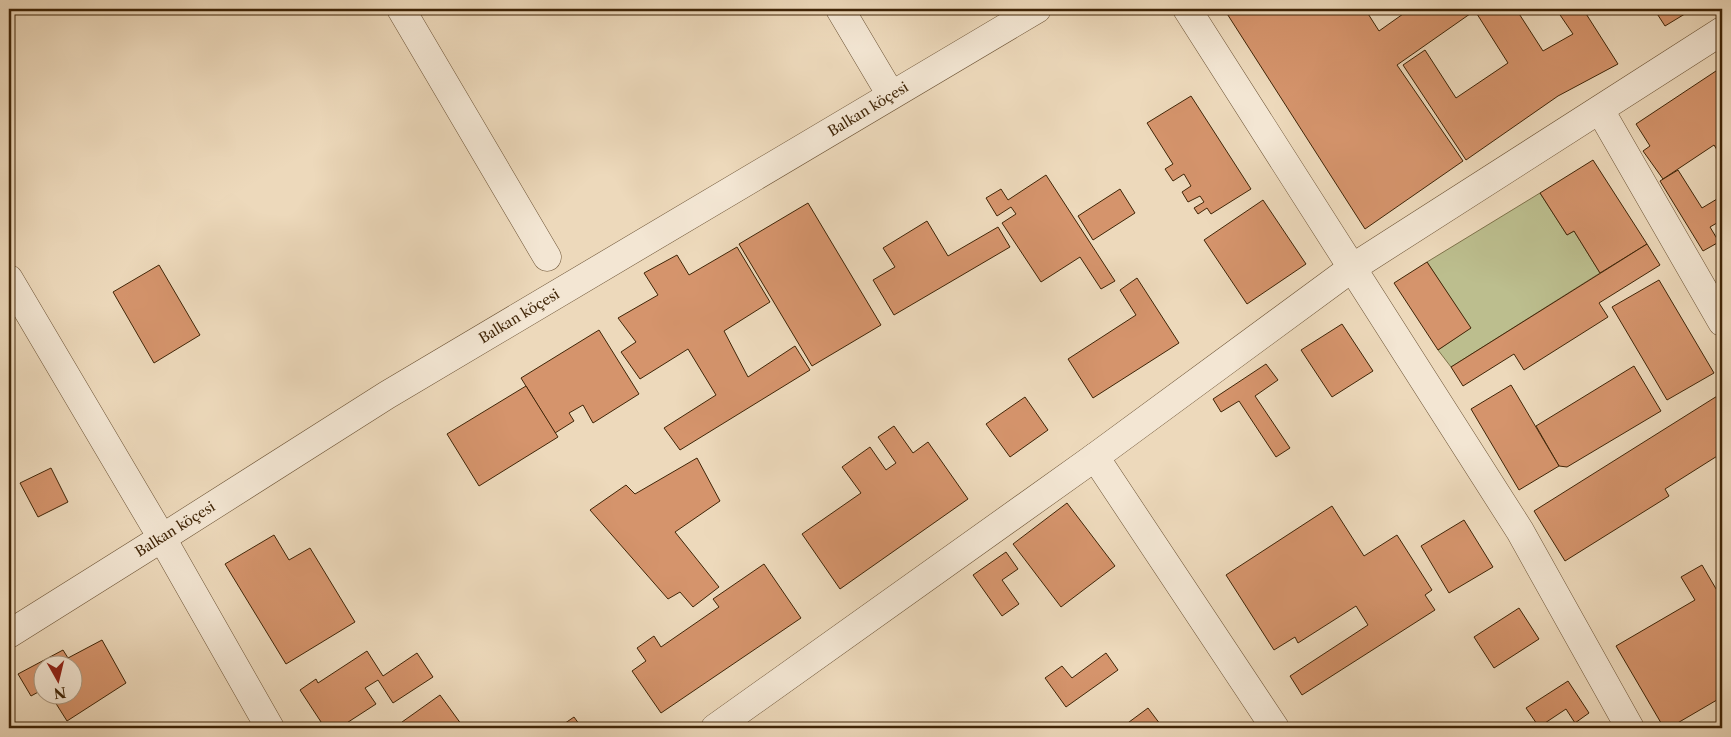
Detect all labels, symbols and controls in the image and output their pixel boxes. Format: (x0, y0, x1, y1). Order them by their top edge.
street label: Balkan köçesi (824, 78, 912, 140)
street label: Balkan köçesi (475, 285, 563, 347)
street label: Balkan köçesi (132, 497, 218, 561)
north arrow (32, 654, 82, 704)
text: N (53, 683, 67, 703)

